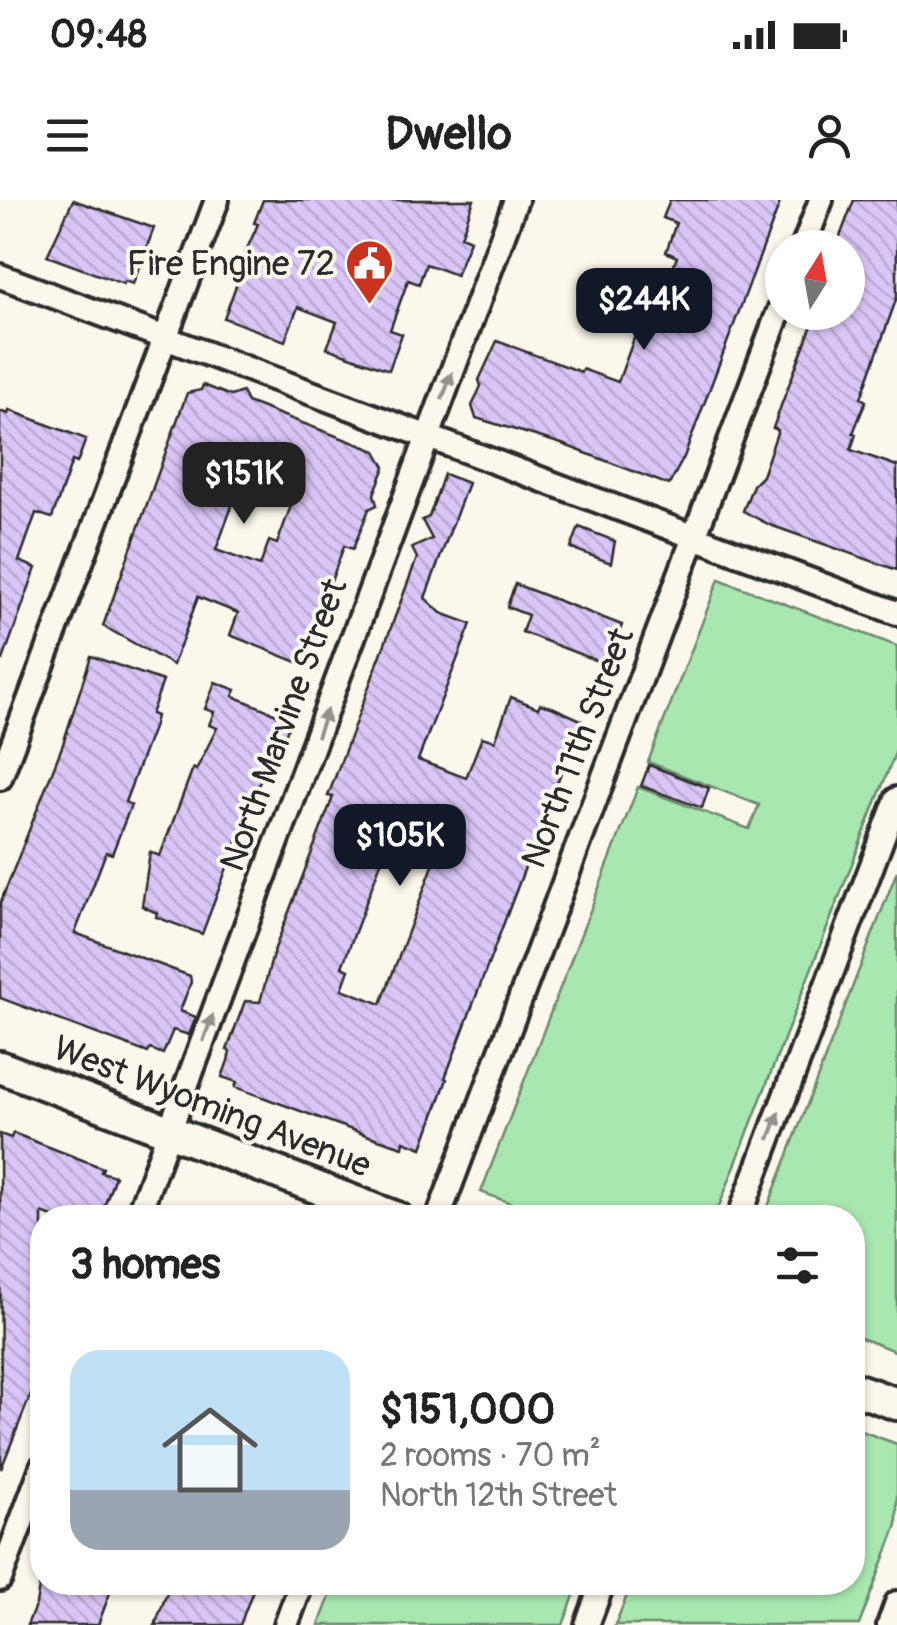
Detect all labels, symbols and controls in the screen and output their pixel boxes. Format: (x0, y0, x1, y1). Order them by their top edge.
text: 09:48 (50, 11, 147, 59)
text: Dwello (385, 107, 512, 163)
icon: menu (40, 108, 95, 163)
icon: person (802, 108, 857, 163)
north arrow (765, 230, 865, 330)
map controls (765, 230, 865, 330)
public building icon: Fire Engine 72 (344, 238, 396, 306)
place label: Fire Engine 72 (127, 242, 335, 286)
pin: $244K (574, 268, 714, 353)
text: $244K (598, 280, 690, 320)
one-way arrow (440, 370, 455, 400)
pin: $151K (174, 442, 314, 527)
text: $151K (204, 454, 284, 494)
street label: North Marvine Street (211, 572, 358, 877)
street label: North 11th Street (512, 621, 644, 874)
one-way arrow (314, 708, 330, 738)
pin: $105K (330, 804, 470, 889)
text: $105K (356, 816, 444, 856)
one-way arrow (201, 1012, 217, 1042)
street label: West Wyoming Avenue (47, 1026, 377, 1188)
one-way arrow (766, 1111, 782, 1141)
icon: filters (770, 1238, 825, 1293)
text: 3 homes (70, 1239, 220, 1291)
text: $151,000 (380, 1384, 555, 1436)
icon: home (150, 1390, 270, 1510)
text: 2 rooms · 70 m² (380, 1436, 601, 1476)
text: North 12th Street (380, 1476, 617, 1516)

